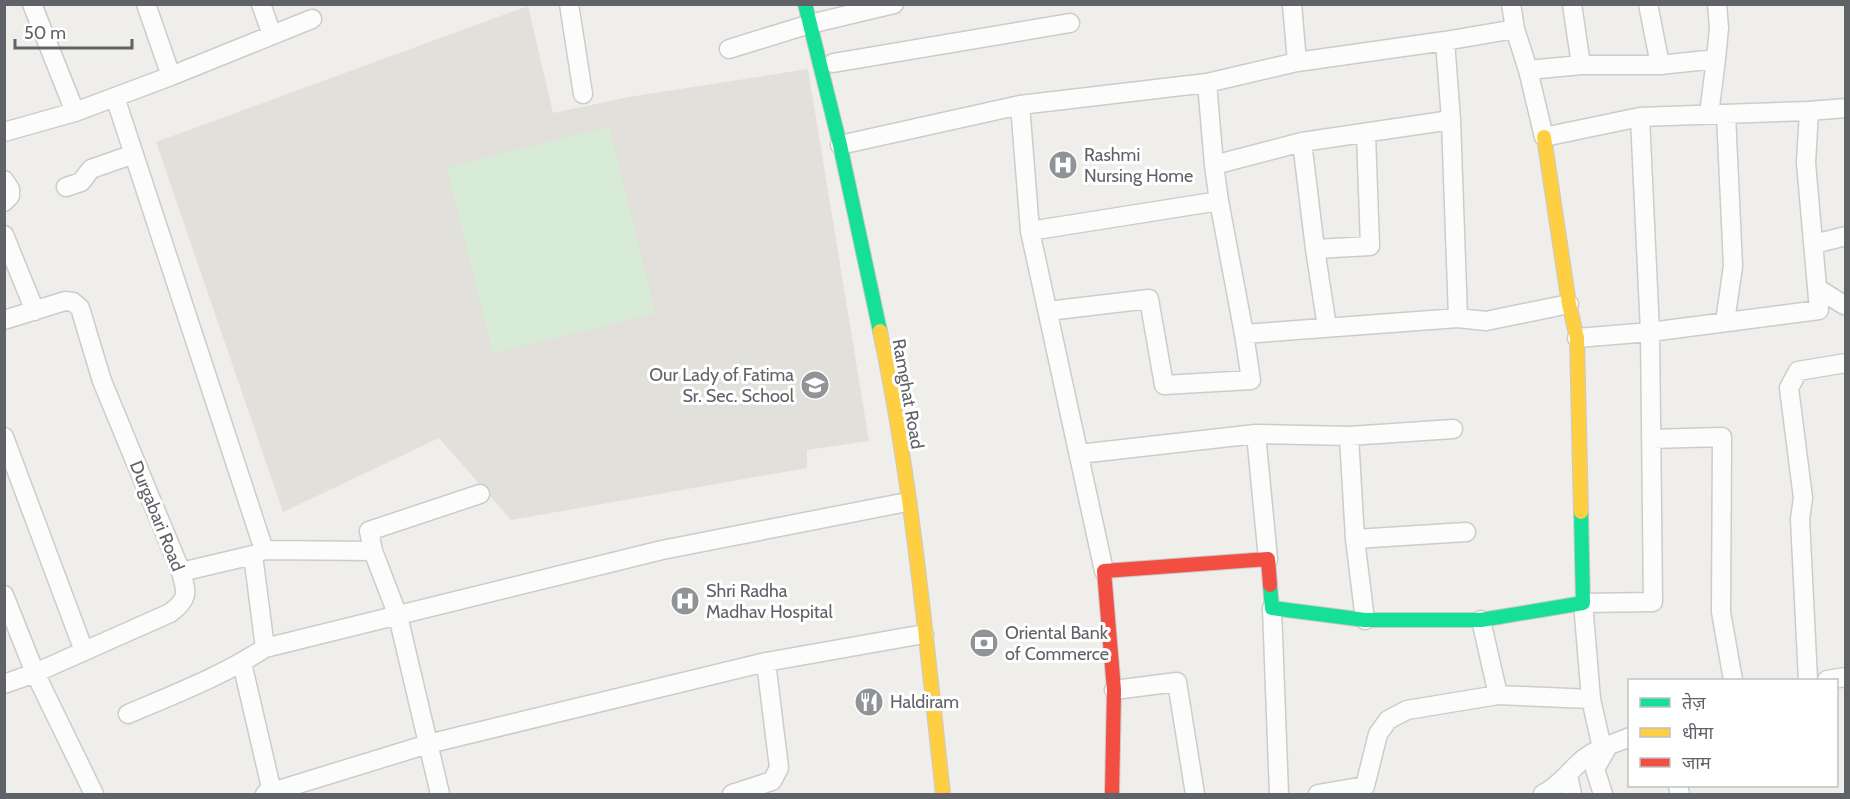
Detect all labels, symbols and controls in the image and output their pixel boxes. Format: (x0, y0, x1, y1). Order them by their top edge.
scale bar (15, 12, 132, 50)
text: 50 m (24, 22, 66, 44)
place label: Rashmi Nursing Home (1084, 144, 1193, 187)
hospital icon: Rashmi Nursing Home (1047, 149, 1079, 181)
street label: Ramghat Road (887, 337, 929, 451)
place label: Our Lady of Fatima Sr. Sec. School (649, 364, 795, 407)
school or university icon: Our Lady of Fatima Sr. Sec. School (799, 369, 831, 401)
street label: Durgabari Road (125, 458, 189, 574)
place label: Shri Radha Madhav Hospital (706, 580, 833, 623)
hospital icon: Shri Radha Madhav Hospital (669, 585, 701, 617)
place label: Oriental Bank of Commerce (1005, 622, 1109, 665)
bank icon: Oriental Bank of Commerce (968, 627, 1000, 659)
legend (1628, 679, 1838, 787)
restaurant icon: Haldiram (853, 686, 885, 718)
place label: Haldiram (890, 691, 959, 713)
text: तेज़ (1682, 692, 1706, 714)
text: धीमा (1682, 722, 1713, 744)
text: जाम (1682, 752, 1712, 774)

